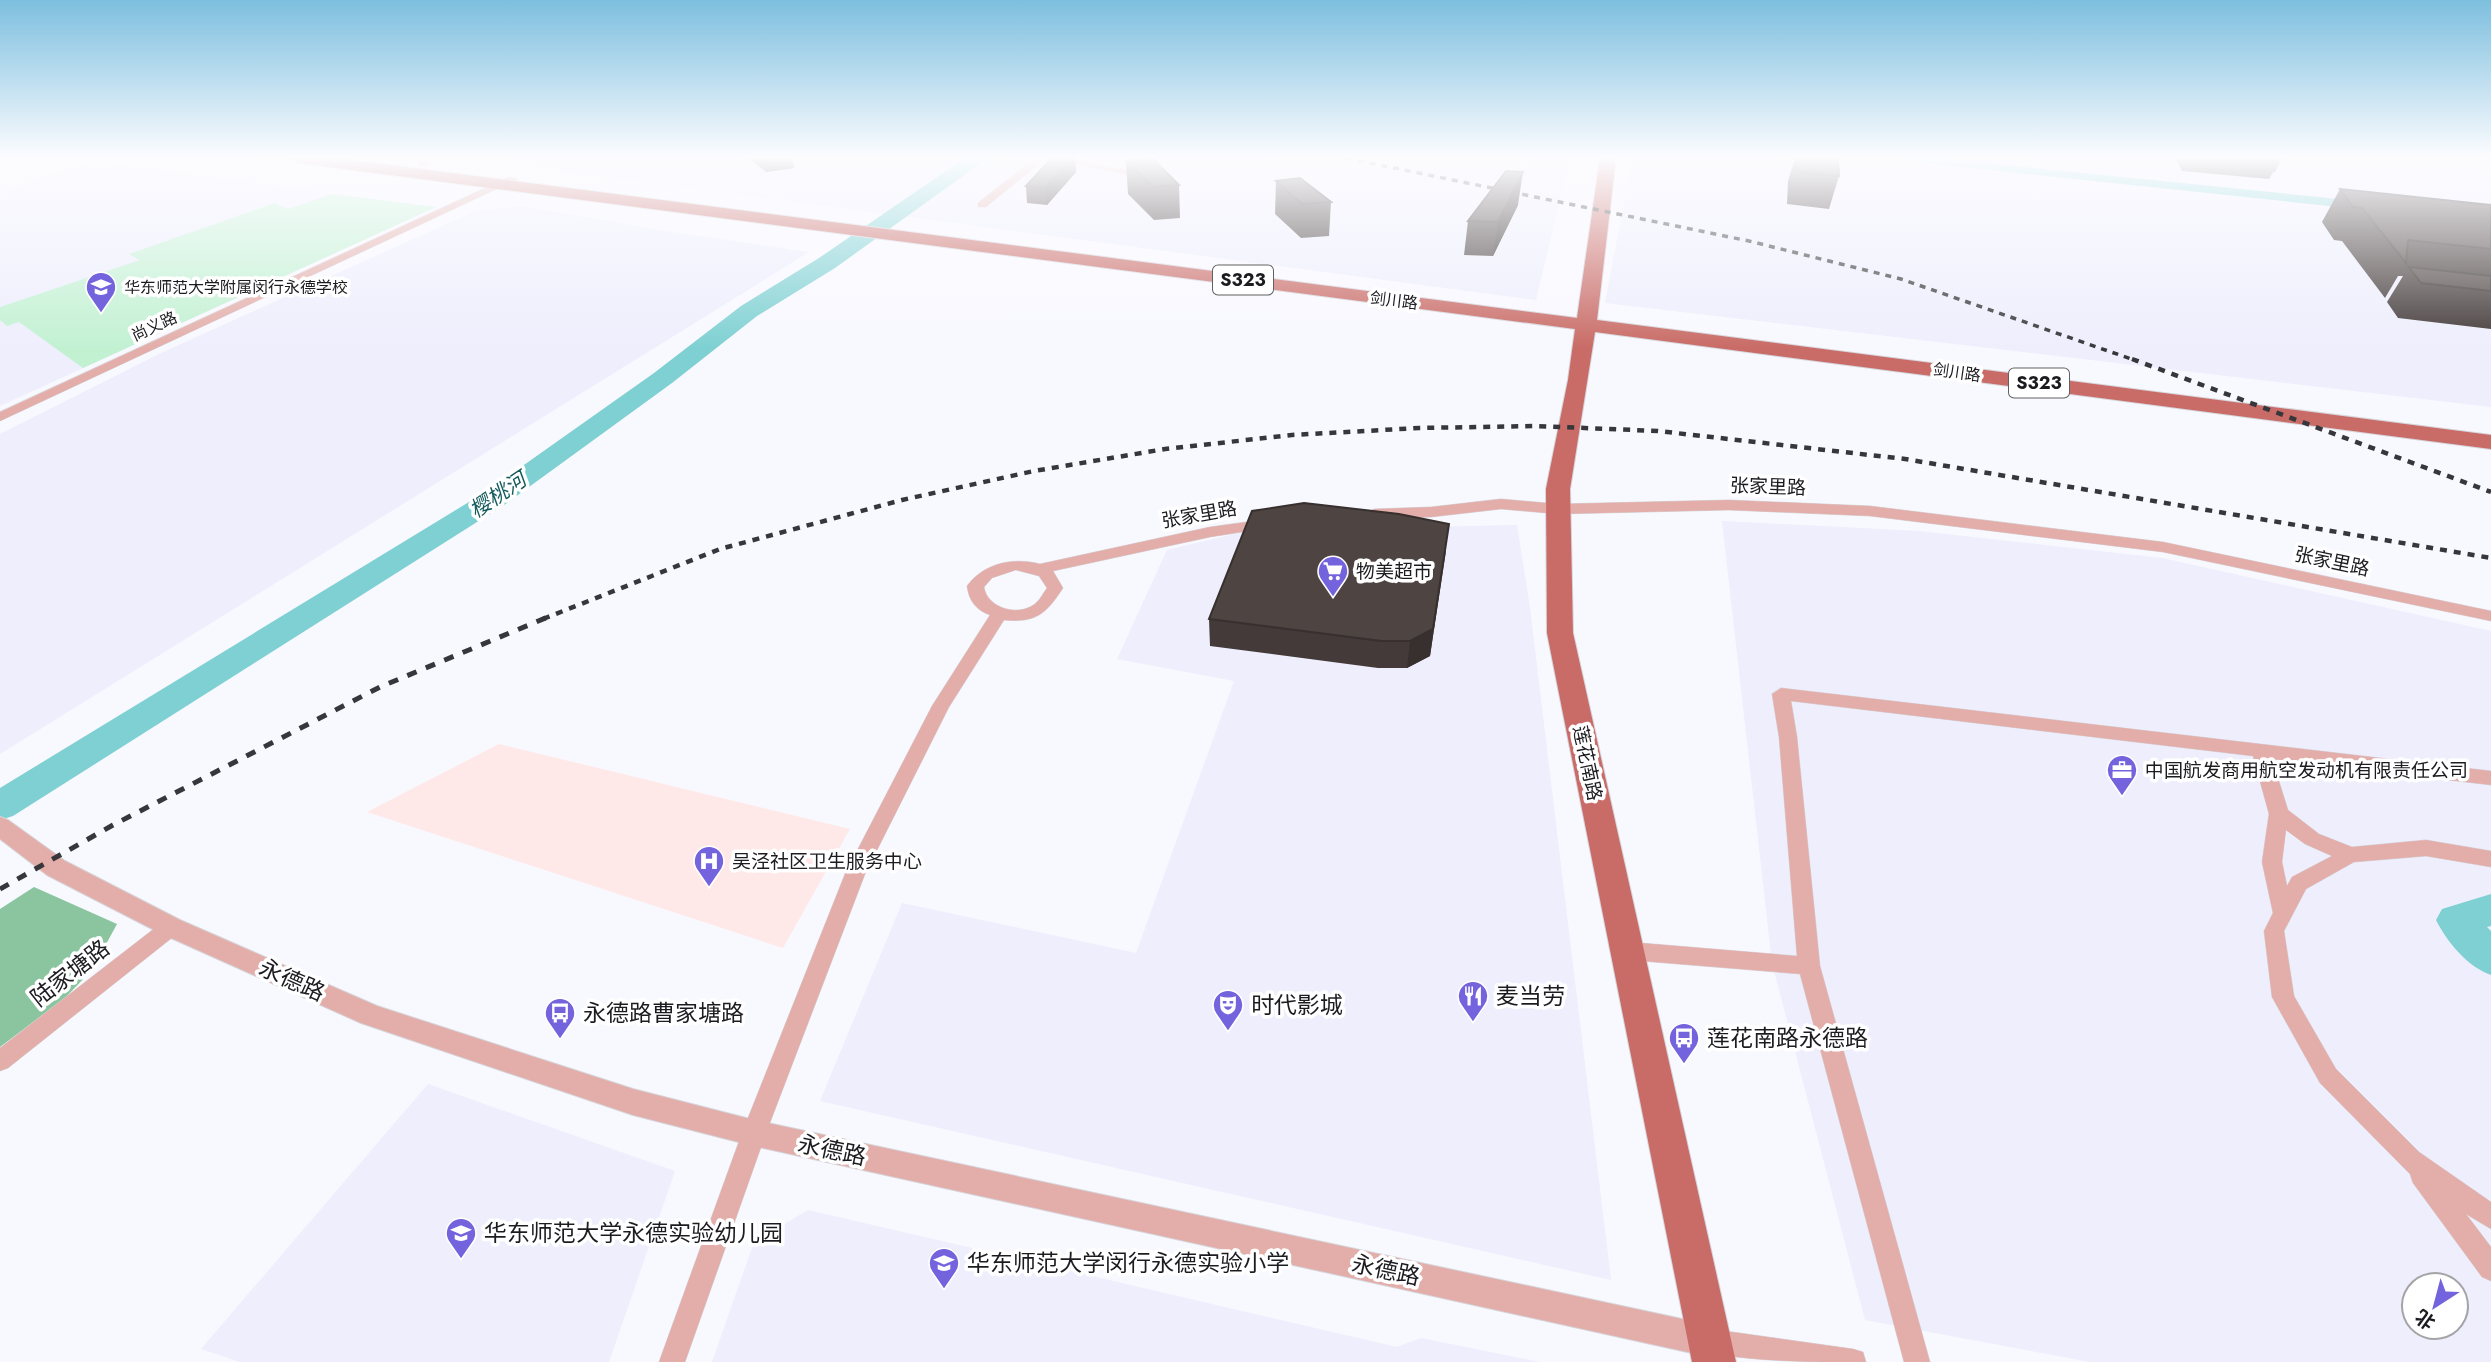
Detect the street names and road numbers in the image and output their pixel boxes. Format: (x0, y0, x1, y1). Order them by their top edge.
road number: S323 (1213, 266, 1273, 294)
street label: 剑川路 (1369, 286, 1419, 315)
street label: 尚义路 (128, 306, 181, 347)
street label: 剑川路 (1932, 358, 1982, 387)
road number: S323 (2009, 368, 2069, 398)
street label: 张家里路 (1730, 472, 1806, 501)
street label: 张家里路 (1159, 495, 1239, 534)
street label: 张家里路 (2292, 540, 2372, 583)
street label: 莲花南路 (1566, 723, 1609, 803)
street label: 陆家塘路 (23, 931, 117, 1015)
street label: 永德路 (254, 950, 330, 1010)
street label: 永德路 (795, 1126, 869, 1174)
street label: 永德路 (1349, 1246, 1423, 1294)

